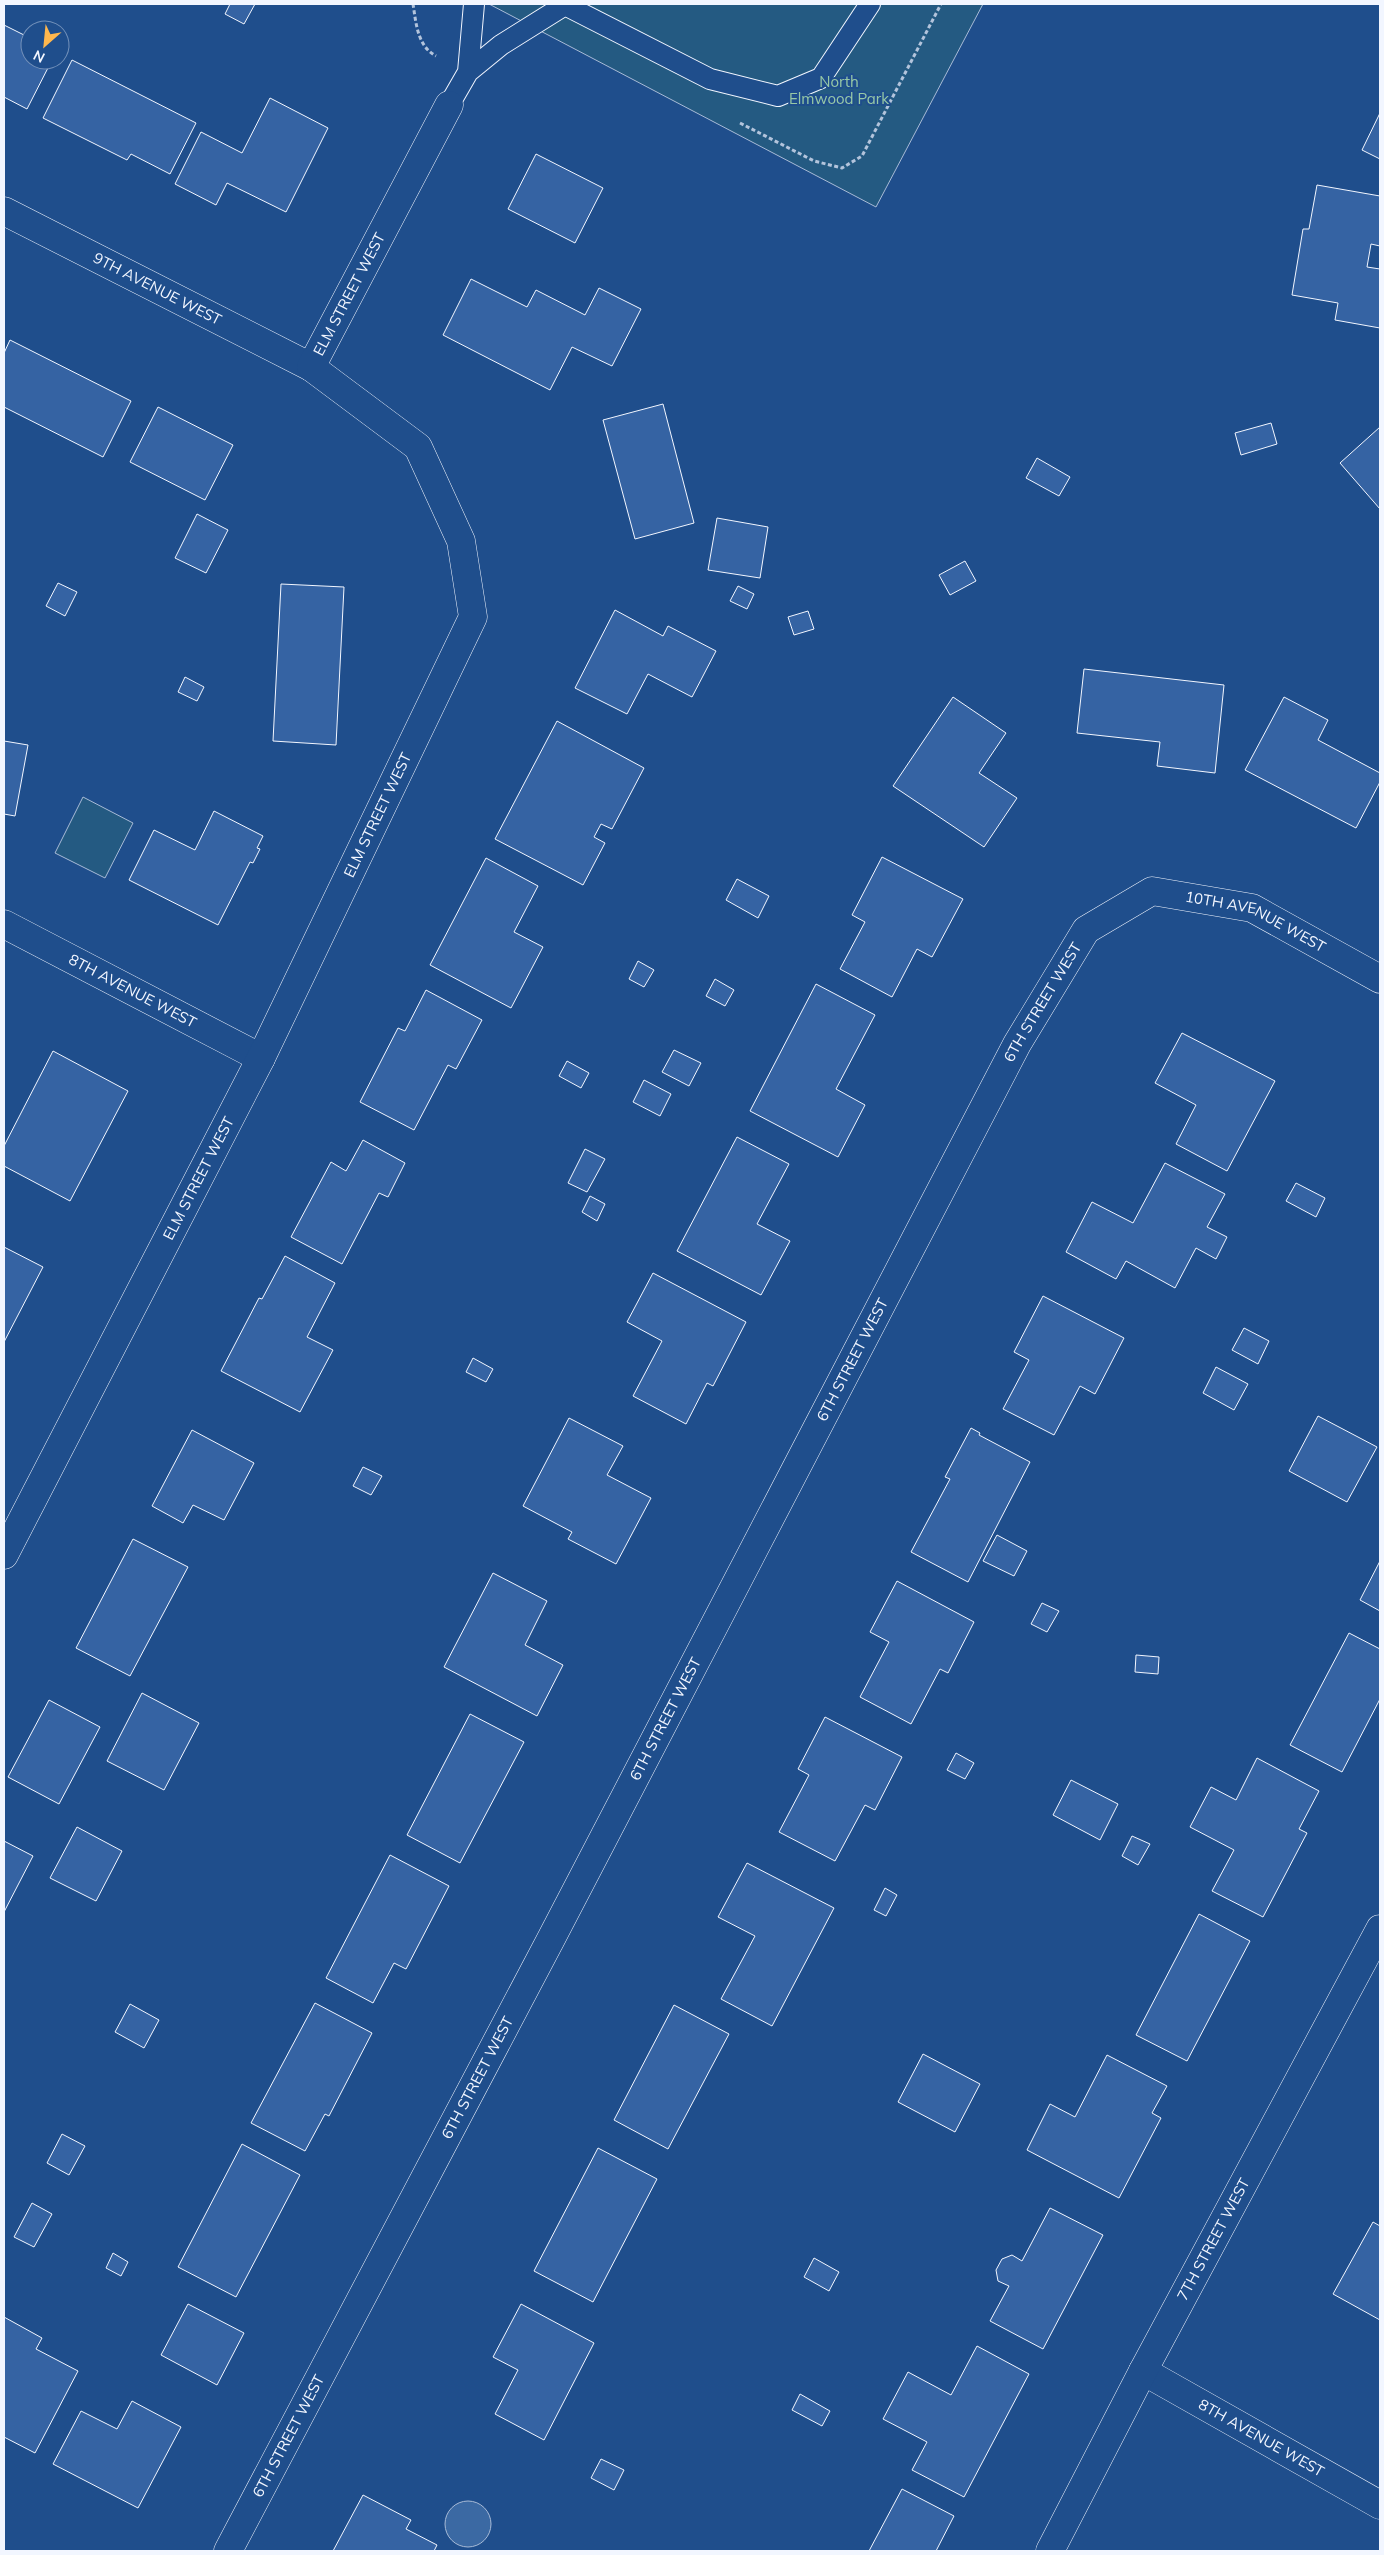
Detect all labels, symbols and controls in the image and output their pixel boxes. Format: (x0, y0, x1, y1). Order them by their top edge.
north arrow (20, 20, 70, 70)
text: N (30, 46, 48, 67)
park label: North Elmwood Park (789, 72, 889, 108)
street label: ELM STREET WEST (309, 229, 389, 359)
street label: 9TH AVENUE WEST (90, 248, 225, 329)
street label: ELM STREET WEST (339, 749, 415, 880)
street label: 10TH AVENUE WEST (1184, 887, 1329, 956)
street label: 6TH STREET WEST (999, 939, 1085, 1065)
street label: 8TH AVENUE WEST (66, 949, 200, 1032)
street label: ELM STREET WEST (159, 1113, 238, 1243)
street label: 6TH STREET WEST (812, 1295, 892, 1424)
street label: 6TH STREET WEST (625, 1654, 705, 1784)
street label: 6TH STREET WEST (437, 2013, 517, 2142)
street label: 7TH STREET WEST (1173, 2175, 1254, 2304)
street label: 6TH STREET WEST (248, 2371, 328, 2500)
street label: 8TH AVENUE WEST (1195, 2394, 1328, 2481)

